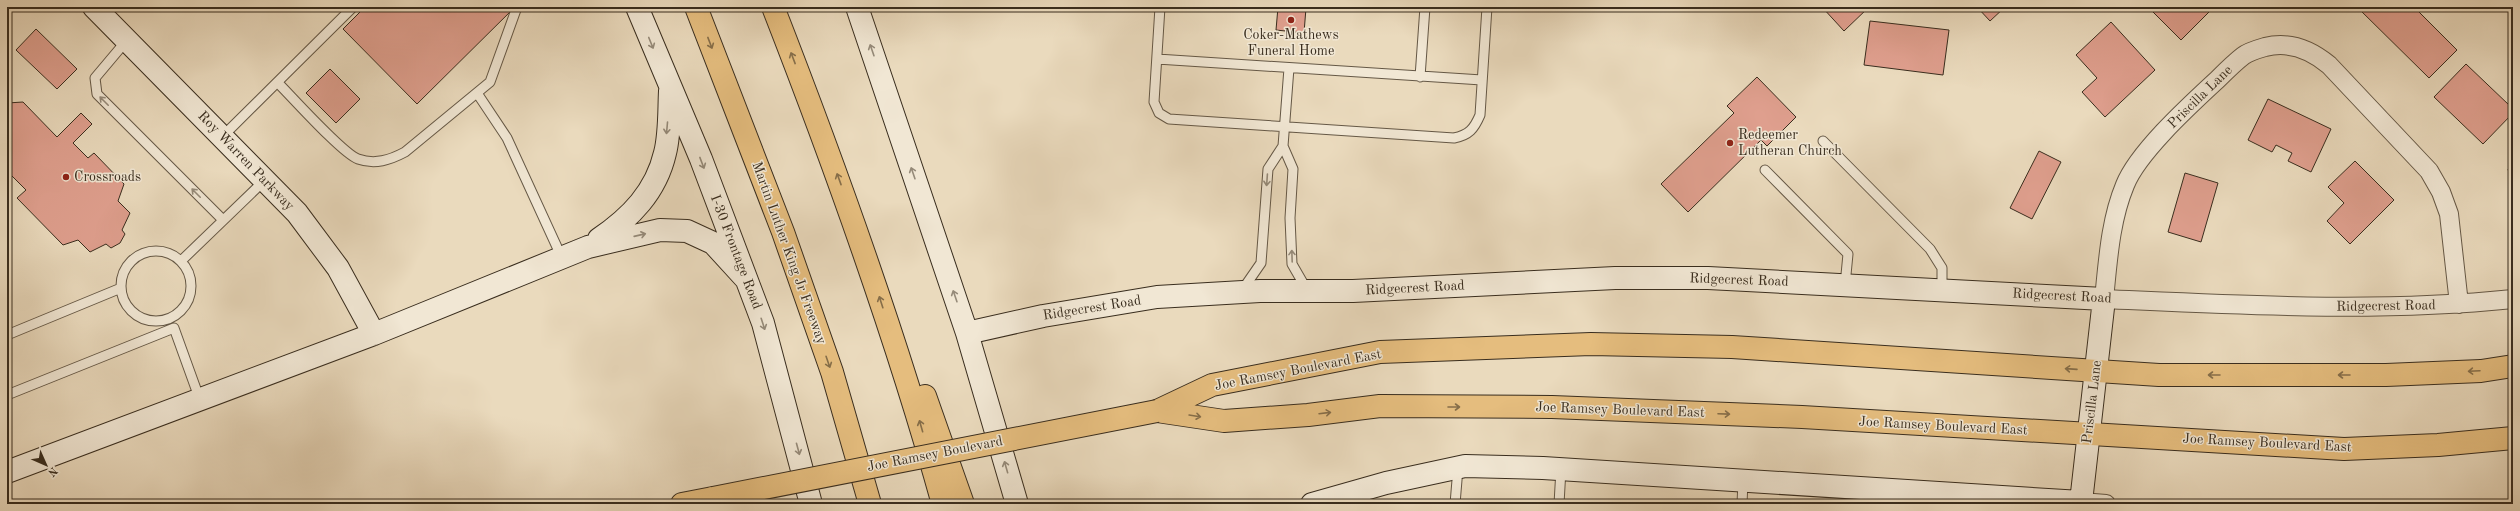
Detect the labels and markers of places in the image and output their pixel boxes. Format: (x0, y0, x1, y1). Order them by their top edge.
marker: Coker-Mathews Funeral Home (1286, 15, 1296, 25)
place label: Coker-Mathews Funeral Home (1243, 28, 1339, 58)
place label: Redeemer Lutheran Church (1738, 128, 1842, 158)
marker: Redeemer Lutheran Church (1725, 138, 1735, 148)
place label: Crossroads (74, 170, 141, 184)
marker: Crossroads (61, 172, 71, 182)

